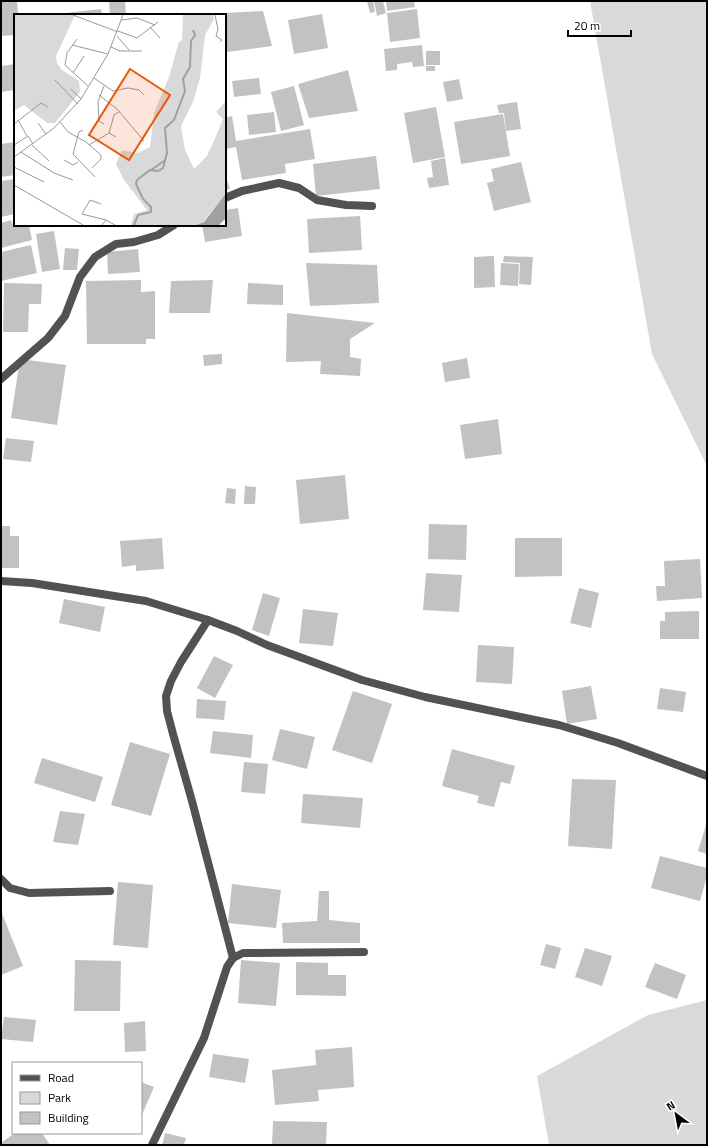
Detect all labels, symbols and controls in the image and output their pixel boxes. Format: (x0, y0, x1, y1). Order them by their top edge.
scale bar (568, 12, 631, 38)
inset map (14, 14, 226, 226)
text: 20 m (574, 16, 600, 35)
legend (12, 1062, 142, 1134)
text: Road (48, 1068, 74, 1087)
text: Park (48, 1088, 71, 1107)
north arrow (656, 1094, 696, 1134)
text: N (663, 1097, 678, 1114)
text: Building (48, 1108, 89, 1127)

